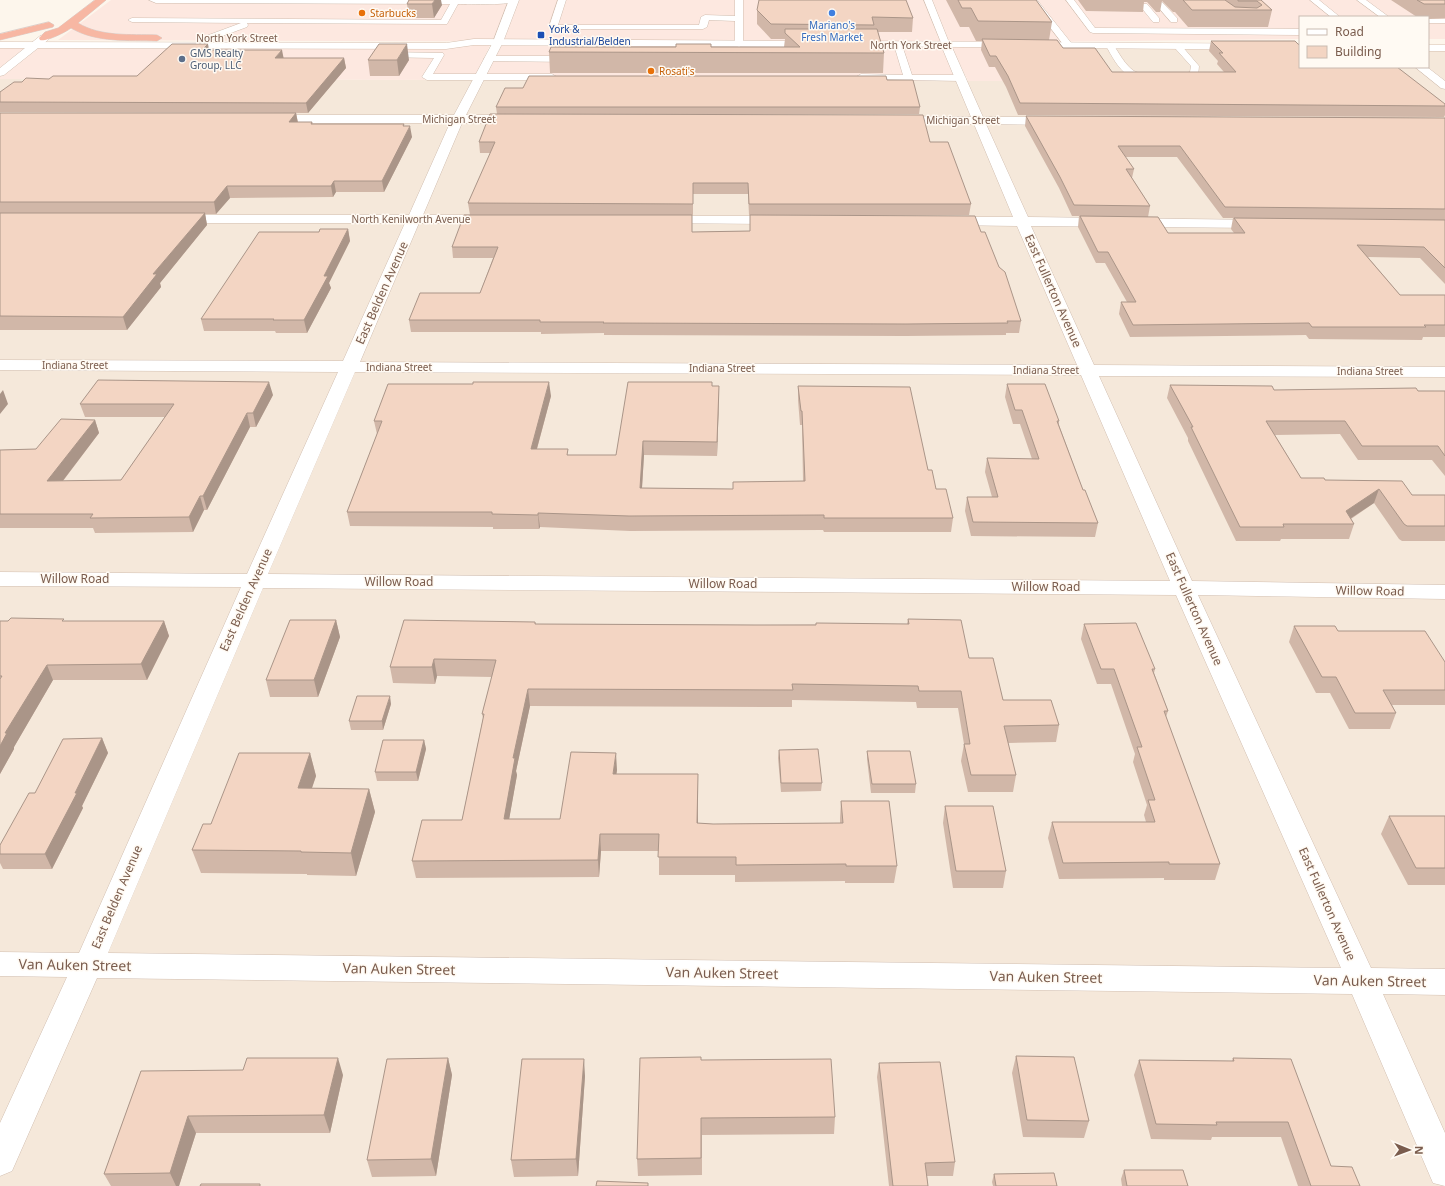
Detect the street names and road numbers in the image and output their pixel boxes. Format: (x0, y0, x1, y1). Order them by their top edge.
street label: North York Street (196, 31, 278, 45)
street label: North York Street (870, 38, 952, 52)
street label: Michigan Street (422, 112, 496, 126)
street label: Michigan Street (926, 113, 1000, 127)
street label: North Kenilworth Avenue (352, 212, 471, 226)
street label: East Fullerton Avenue (1021, 231, 1086, 350)
street label: East Belden Avenue (351, 238, 412, 347)
street label: Indiana Street (42, 358, 108, 372)
street label: Indiana Street (366, 360, 432, 374)
street label: Indiana Street (689, 361, 755, 375)
street label: Indiana Street (1013, 363, 1079, 377)
street label: Indiana Street (1337, 364, 1403, 378)
street label: East Belden Avenue (215, 545, 276, 654)
street label: East Fullerton Avenue (1162, 549, 1227, 668)
street label: Willow Road (41, 570, 109, 587)
street label: Willow Road (365, 573, 433, 590)
street label: Willow Road (689, 575, 757, 592)
street label: Willow Road (1012, 578, 1080, 595)
street label: Willow Road (1335, 581, 1405, 600)
street label: East Belden Avenue (87, 842, 146, 951)
street label: East Fullerton Avenue (1295, 844, 1360, 963)
street label: Van Auken Street (19, 954, 131, 975)
street label: Van Auken Street (343, 958, 455, 979)
street label: Van Auken Street (666, 962, 778, 983)
street label: Van Auken Street (990, 966, 1102, 987)
street label: Van Auken Street (1314, 970, 1426, 991)

